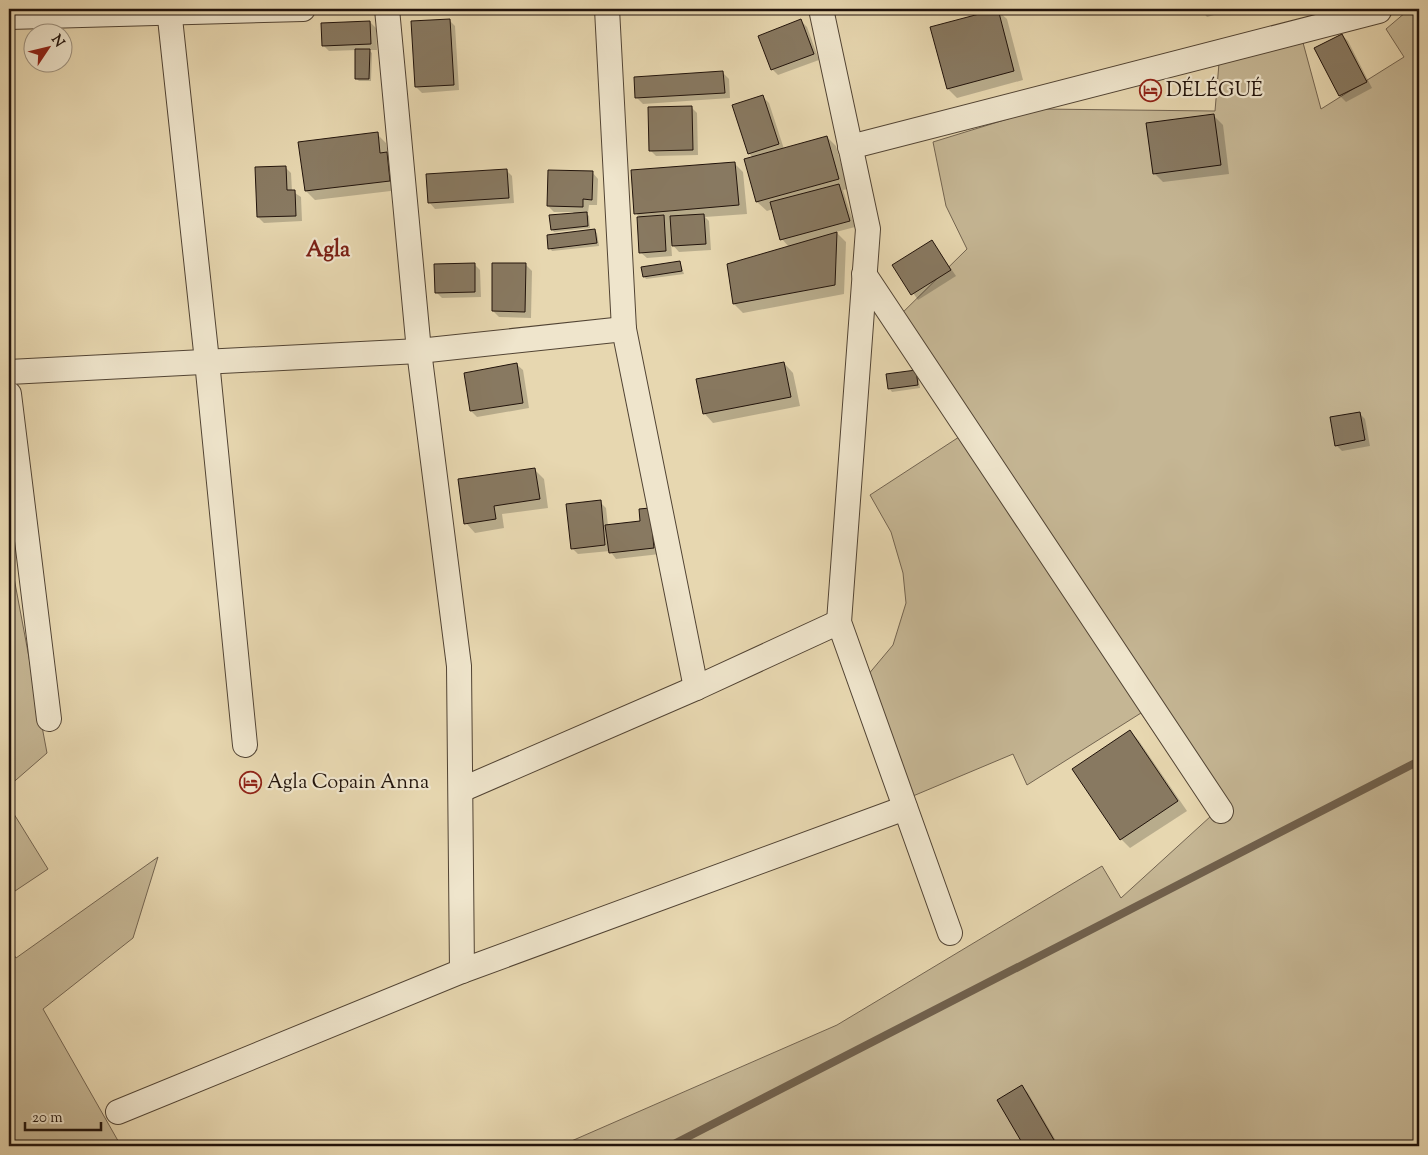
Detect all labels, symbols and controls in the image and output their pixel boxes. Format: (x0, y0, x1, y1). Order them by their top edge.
north arrow (22, 22, 72, 72)
text: N (46, 31, 68, 52)
place label: DÉLÉGUÉ (1166, 76, 1263, 106)
hotel icon: DÉLÉGUÉ (1138, 79, 1162, 103)
district label: Agla (306, 235, 351, 267)
place label: Agla Copain Anna (267, 769, 429, 798)
hotel icon: Agla Copain Anna (239, 771, 263, 795)
scale bar (25, 1100, 101, 1132)
text: 20 m (32, 1108, 63, 1129)

